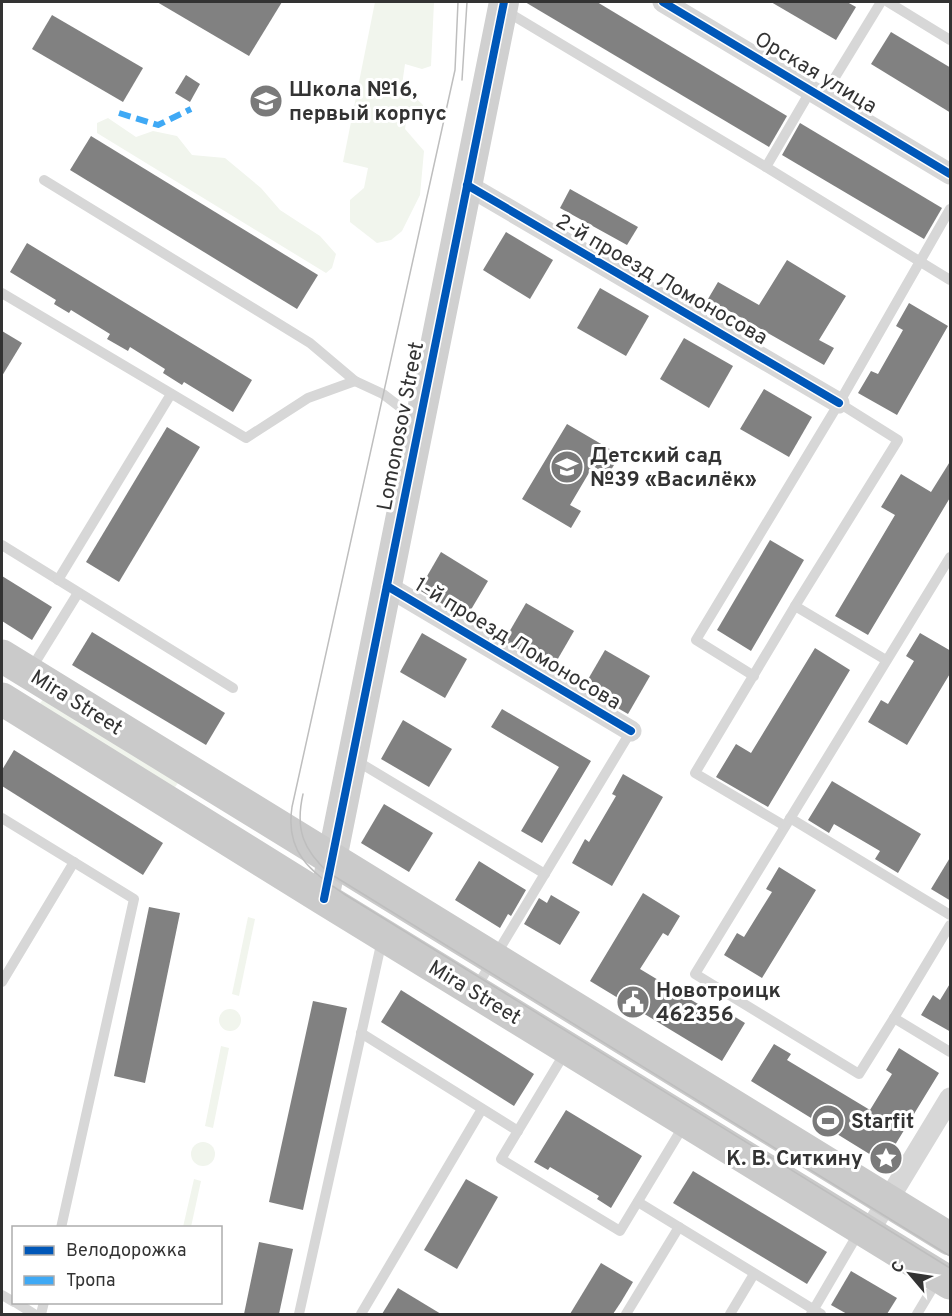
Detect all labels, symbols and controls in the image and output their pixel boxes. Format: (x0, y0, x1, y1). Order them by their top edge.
street label: Орская улица (749, 26, 881, 120)
place label: Школа №16, первый корпус (289, 77, 447, 128)
school or university icon: Школа №16, первый корпус (248, 83, 284, 119)
street label: 2-й проезд Ломоносова (550, 209, 772, 352)
street label: Lomonosov Street (372, 340, 431, 513)
place label: Детский сад №39 «Василёк» (590, 443, 757, 494)
school or university icon: Детский сад №39 «Василёк» (549, 449, 585, 485)
street label: 1-й проезд Ломоносова (409, 572, 625, 717)
street label: Mira Street (25, 664, 127, 742)
street label: Mira Street (423, 955, 526, 1032)
place label: Новотроицк 462356 (656, 978, 781, 1029)
public building icon: Новотроицк 462356 (615, 984, 651, 1020)
sports icon: Starfit (810, 1103, 846, 1139)
place label: Starfit (851, 1109, 914, 1136)
place icon: К. В. Ситкину (868, 1140, 904, 1176)
place label: К. В. Ситкину (726, 1146, 863, 1173)
legend (12, 1226, 222, 1304)
text: Велодорожка (66, 1240, 186, 1263)
north arrow (880, 1244, 940, 1304)
text: С (887, 1258, 910, 1277)
text: Тропа (66, 1270, 115, 1293)

